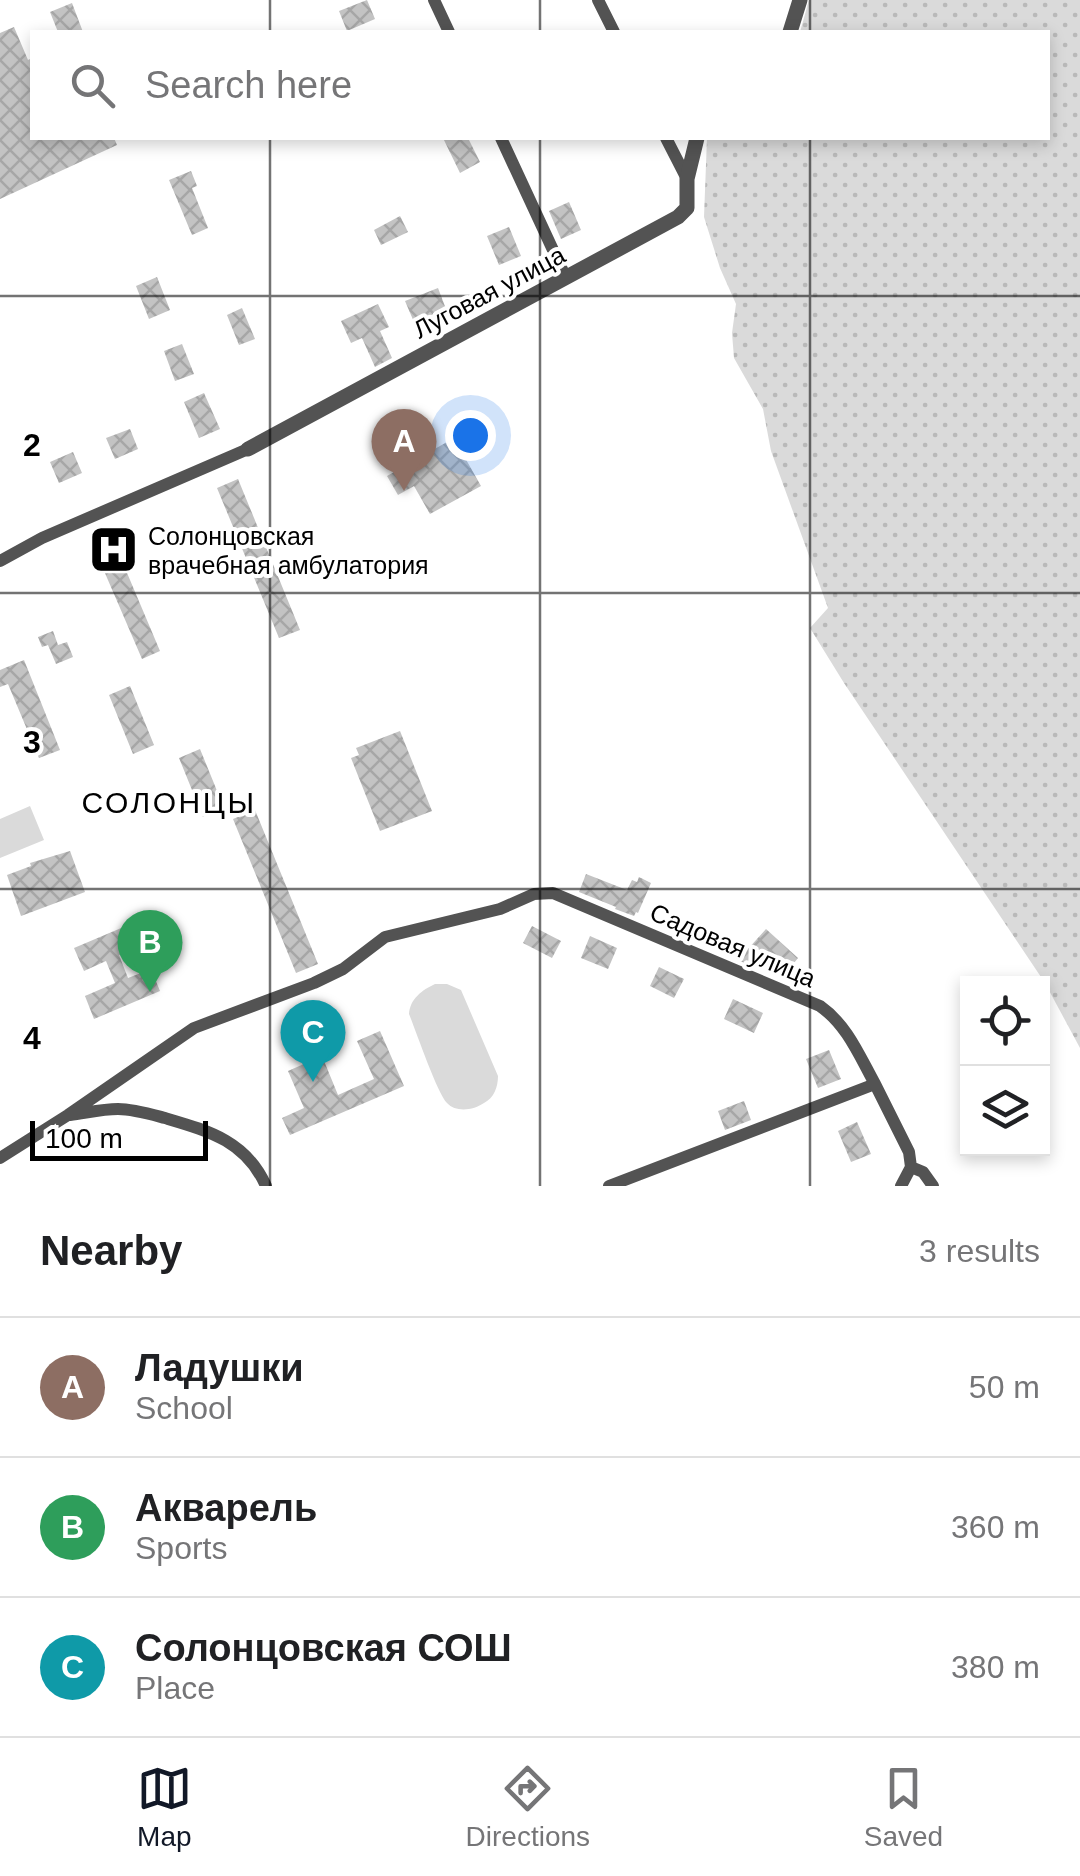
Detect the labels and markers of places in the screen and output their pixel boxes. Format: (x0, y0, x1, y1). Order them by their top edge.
pin: A (372, 408, 436, 491)
place label: Солонцовская врачебная амбулатория (148, 522, 429, 579)
hospital icon: Солонцовская врачебная амбулатория (87, 524, 139, 576)
pin: B (118, 910, 182, 992)
pin: C (280, 1000, 346, 1082)

